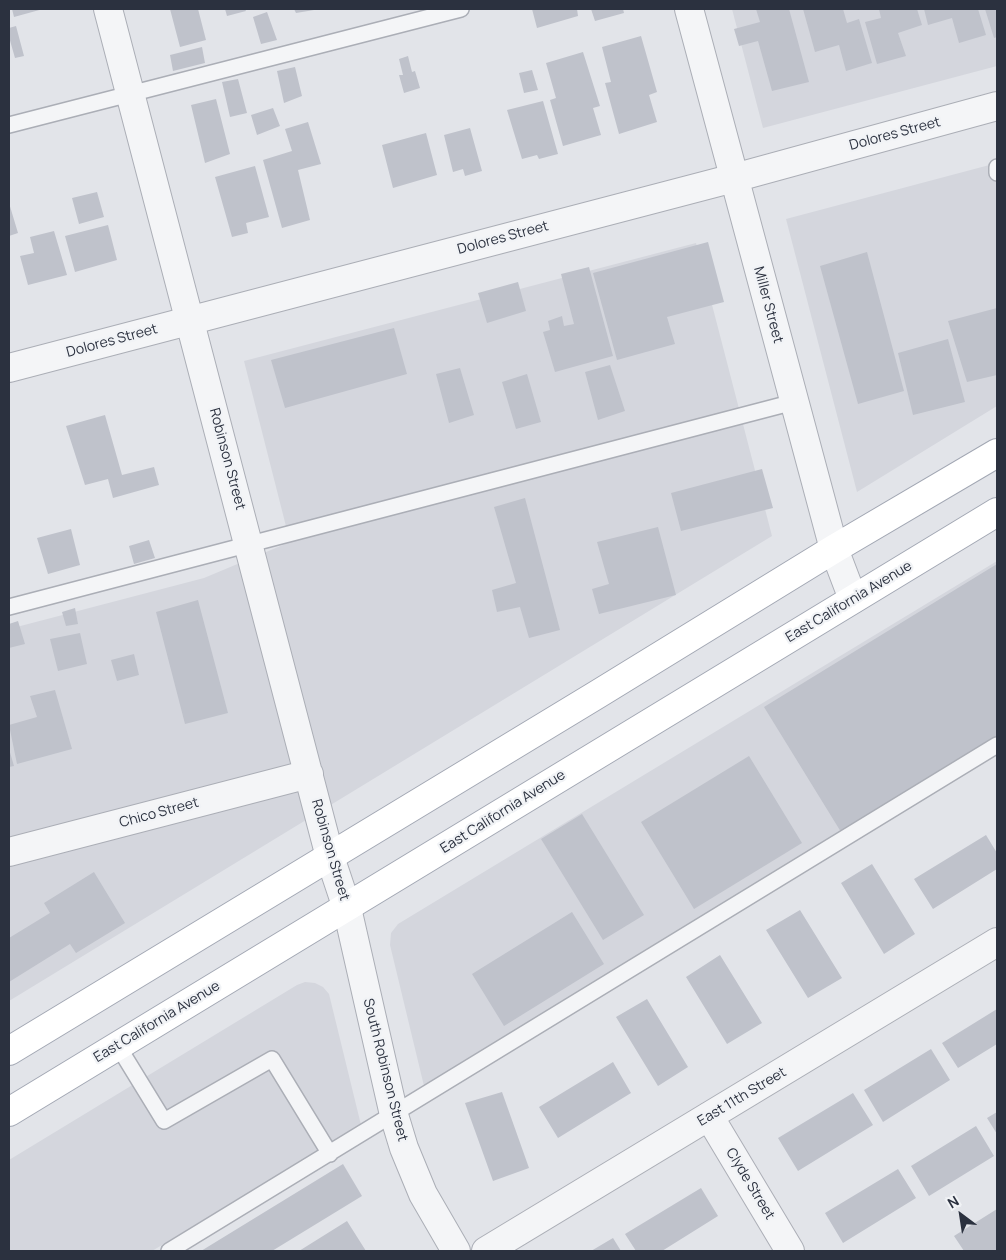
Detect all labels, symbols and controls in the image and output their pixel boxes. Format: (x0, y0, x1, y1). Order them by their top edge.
street label: Dolores Street (848, 114, 942, 154)
street label: Dolores Street (456, 218, 550, 258)
street label: Miller Street (750, 265, 786, 345)
street label: Dolores Street (65, 321, 159, 361)
street label: Robinson Street (205, 406, 249, 512)
street label: East California Avenue (783, 558, 915, 646)
street label: East California Avenue (438, 767, 568, 857)
street label: Chico Street (118, 794, 200, 832)
street label: Robinson Street (307, 797, 353, 903)
street label: East California Avenue (91, 978, 223, 1066)
street label: South Robinson Street (359, 997, 411, 1143)
street label: East 11th Street (695, 1064, 789, 1130)
street label: Clyde Street (722, 1145, 778, 1223)
north arrow (936, 1190, 986, 1240)
text: N (944, 1191, 962, 1212)

